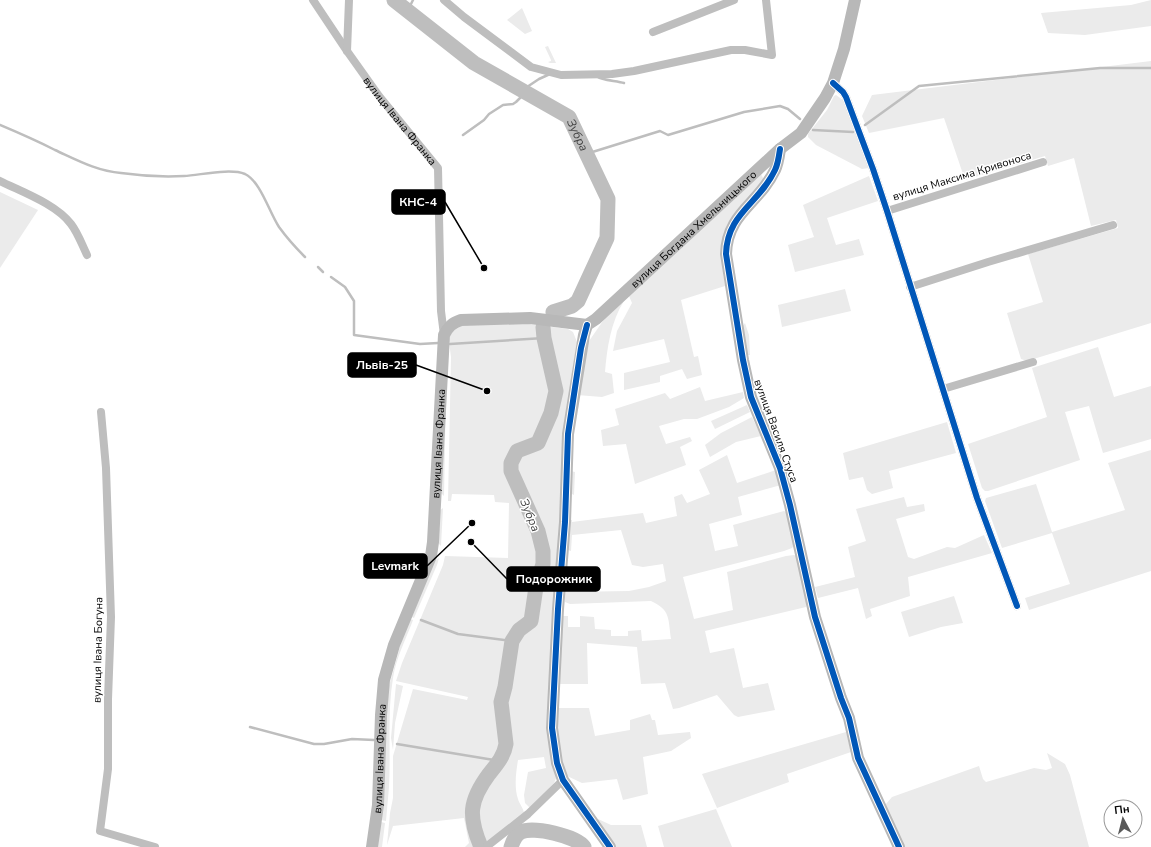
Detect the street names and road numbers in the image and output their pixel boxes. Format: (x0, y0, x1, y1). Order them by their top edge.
street label: вулиця Івана Франка (360, 73, 440, 168)
street label: вулиця Максима Кривоноса (891, 148, 1033, 204)
street label: вулиця Богдана Хмельницького (627, 167, 760, 291)
street label: вулиця Василя Стуса (750, 377, 802, 485)
street label: вулиця Івана Франка (428, 388, 449, 499)
street label: вулиця Івана Богуна (90, 597, 106, 703)
street label: вулиця Івана Франка (369, 703, 389, 814)

